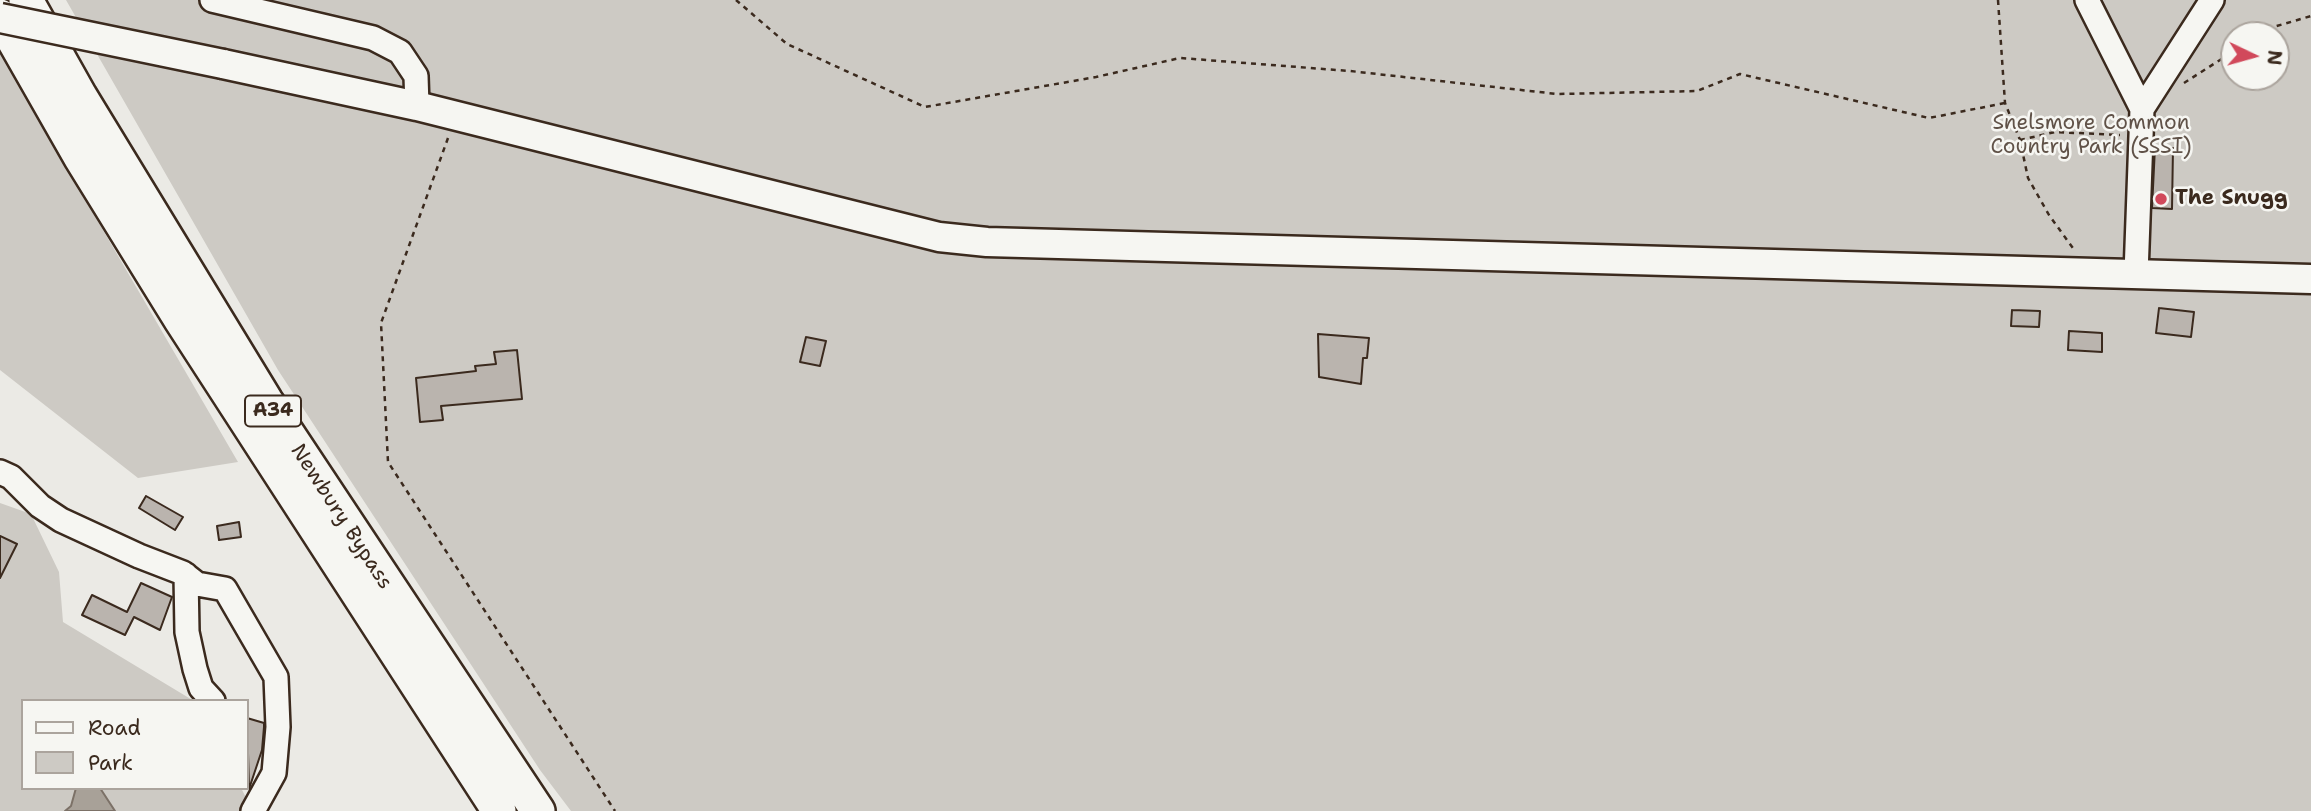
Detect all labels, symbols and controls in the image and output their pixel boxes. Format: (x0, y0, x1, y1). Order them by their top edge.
north arrow (2220, 21, 2290, 91)
text: N (2261, 49, 2288, 66)
park label: Snelsmore Common Country Park (SSSI) (1990, 111, 2192, 161)
place label: The Snugg (2175, 186, 2288, 212)
marker: The Snugg (2153, 191, 2169, 207)
road number: A34 (245, 396, 301, 426)
street label: Newbury Bypass (285, 440, 397, 594)
legend (21, 699, 248, 790)
text: Road (88, 714, 141, 742)
text: Park (88, 749, 133, 777)

